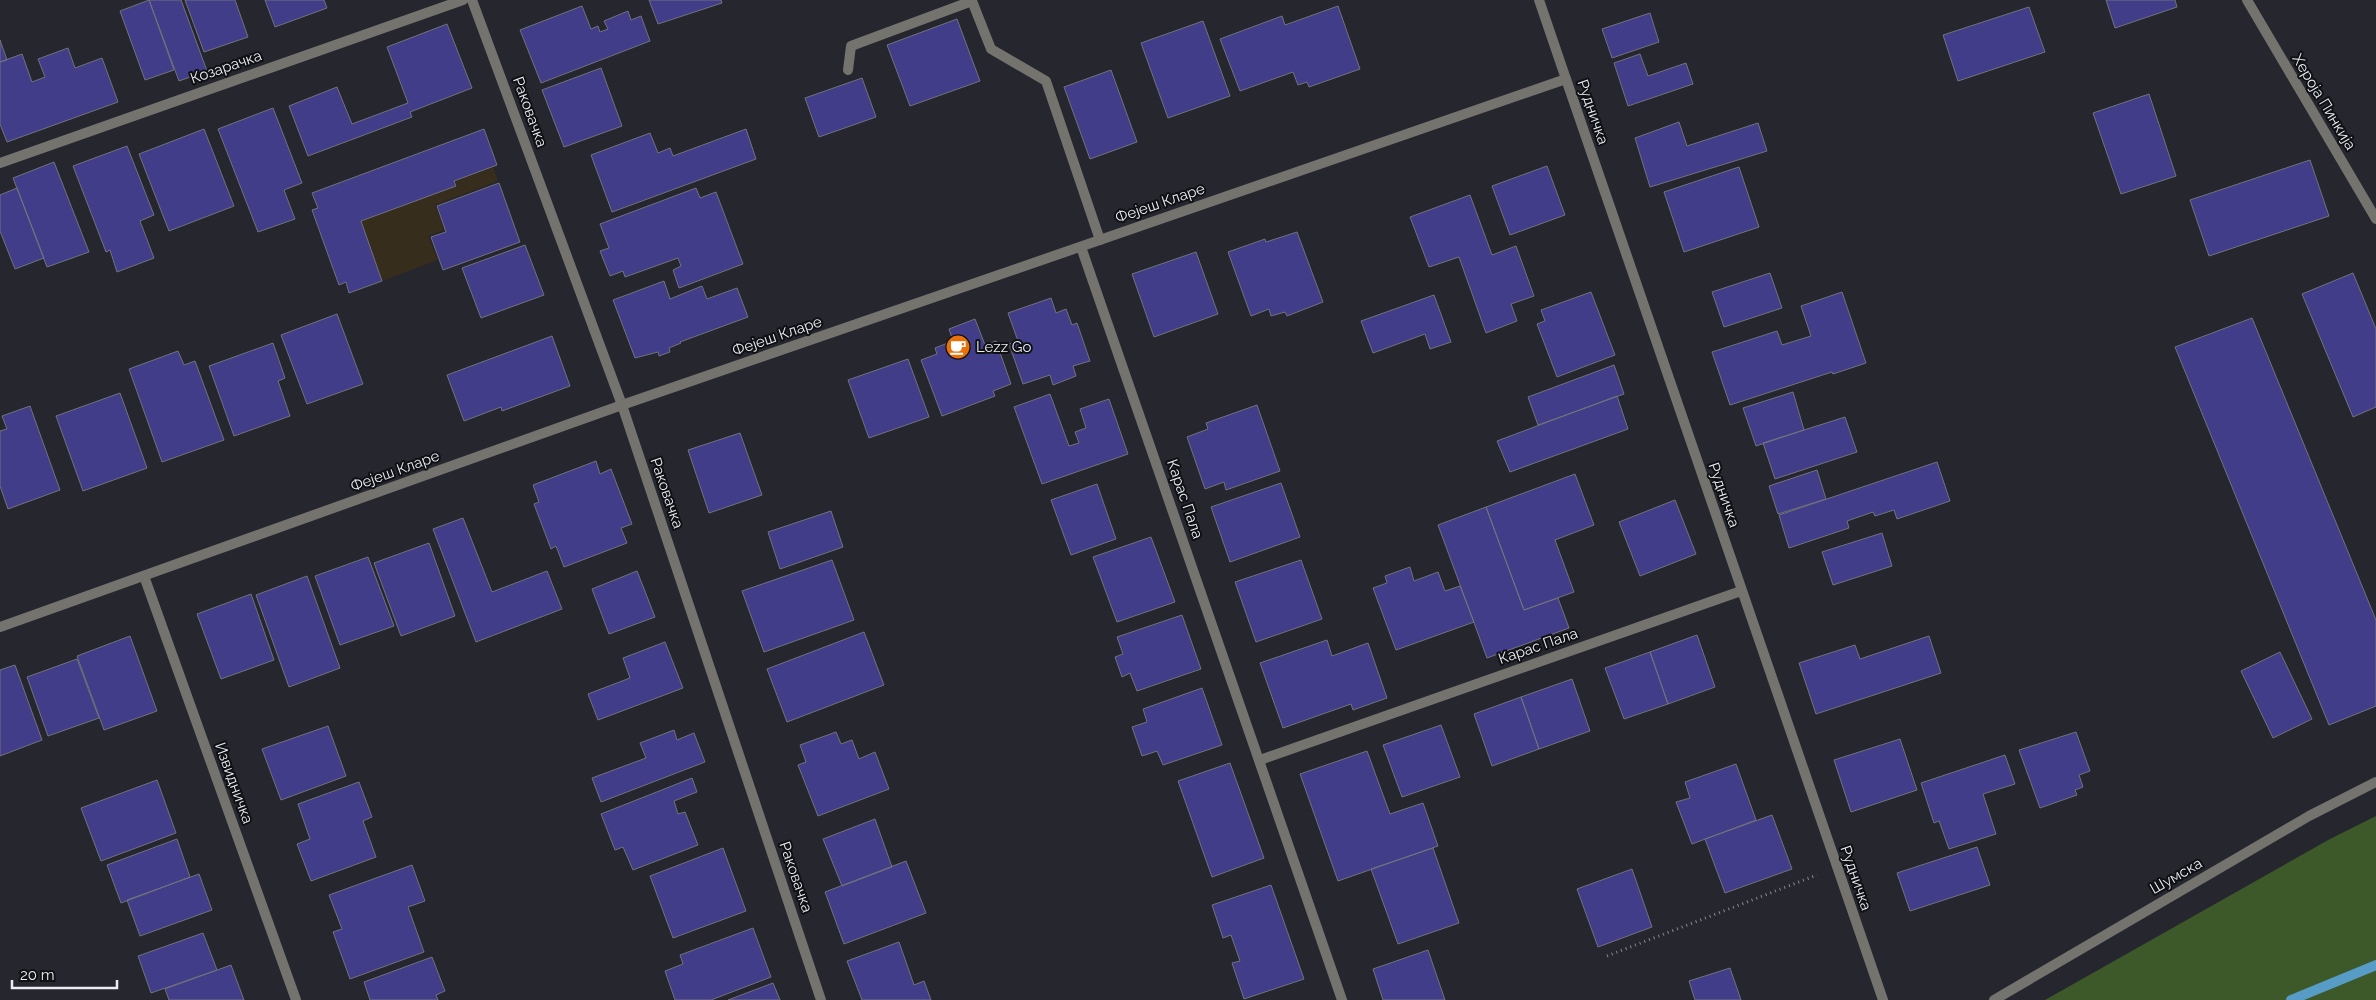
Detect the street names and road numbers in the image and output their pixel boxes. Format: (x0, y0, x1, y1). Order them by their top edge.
street label: Козарачка (188, 46, 264, 88)
street label: Хероја Пинкија (2288, 51, 2360, 153)
street label: Раковачка (509, 74, 551, 150)
street label: Рудничка (1574, 77, 1612, 147)
street label: Фејеш Кларе (1113, 179, 1207, 227)
street label: Фејеш Кларе (730, 312, 824, 360)
street label: Фејеш Кларе (348, 447, 442, 495)
street label: Раковачка (647, 455, 687, 531)
street label: Карас Пала (1163, 457, 1207, 541)
street label: Рудничка (1705, 460, 1743, 530)
street label: Карас Пала (1496, 624, 1580, 668)
street label: Извидничка (211, 740, 257, 826)
street label: Раковачка (776, 839, 816, 915)
street label: Рудничка (1837, 843, 1875, 913)
street label: Шумска (2147, 854, 2205, 898)

